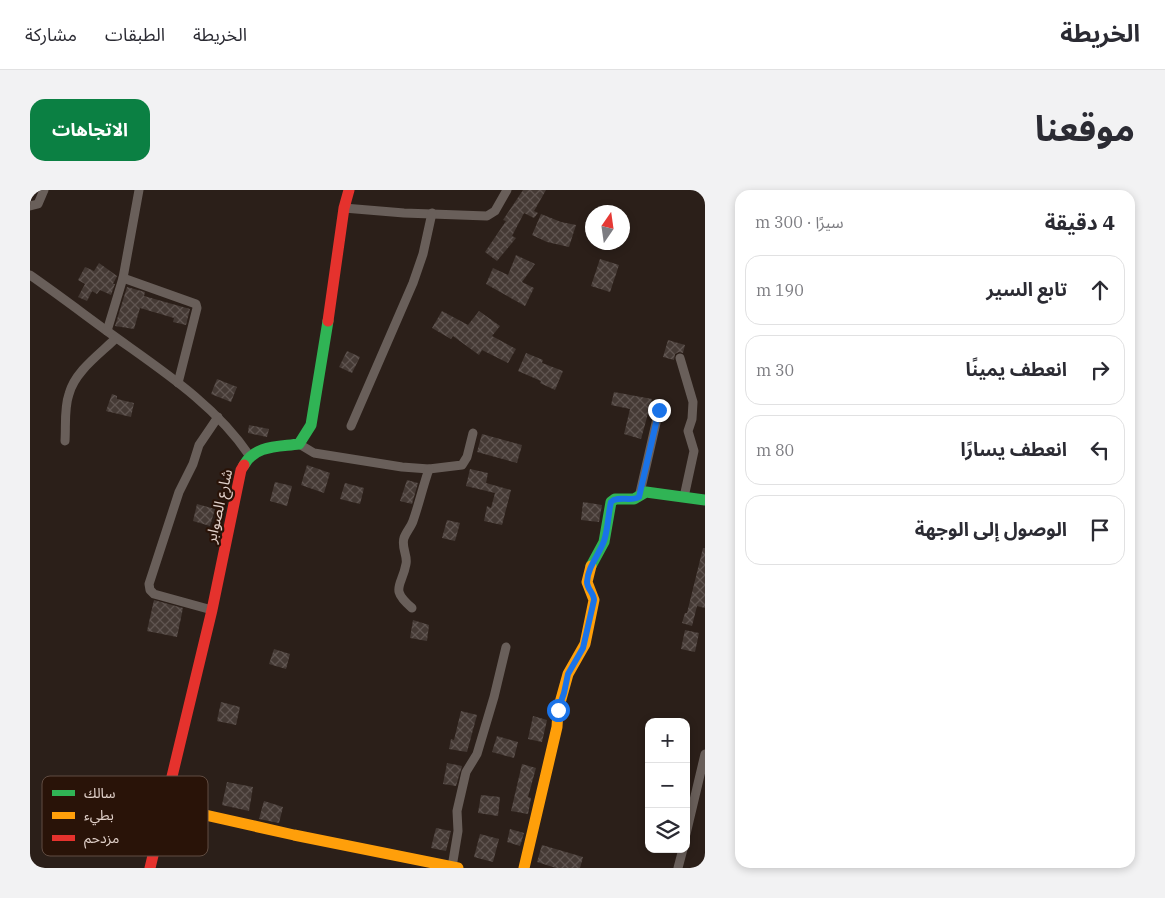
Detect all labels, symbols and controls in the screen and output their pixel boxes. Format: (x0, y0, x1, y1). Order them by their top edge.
text: الخريطة (1060, 17, 1140, 49)
text: مشاركة (25, 23, 77, 46)
text: الطبقات (105, 23, 165, 46)
text: الخريطة (193, 23, 247, 46)
button: الاتجاهات (30, 99, 150, 161)
text: موقعنا (1035, 105, 1135, 151)
north arrow (585, 205, 630, 250)
text: 4 دقيقة (1045, 208, 1115, 236)
text: سيرًا · 300 m (755, 212, 844, 232)
icon: ahead (1086, 276, 1114, 304)
text: تابع السير (986, 277, 1067, 301)
text: 190 m (756, 280, 804, 300)
icon: right (1086, 356, 1114, 384)
text: انعطف يمينًا (965, 357, 1067, 381)
text: 30 m (756, 360, 794, 380)
route end (648, 399, 671, 422)
icon: left (1086, 436, 1114, 464)
text: انعطف يسارًا (961, 437, 1067, 461)
text: 80 m (756, 440, 794, 460)
street label: شارع الصوابر (201, 467, 239, 546)
icon: arrive (1086, 516, 1114, 544)
text: الوصول إلى الوجهة (915, 517, 1067, 541)
route start (547, 699, 570, 722)
map controls (645, 718, 690, 853)
button: + (645, 718, 690, 763)
button: − (645, 763, 690, 808)
legend (42, 776, 208, 856)
text: سالك (84, 784, 116, 802)
text: بطيء (84, 806, 114, 826)
button: layers (645, 808, 690, 853)
text: مزدحم (84, 829, 119, 849)

